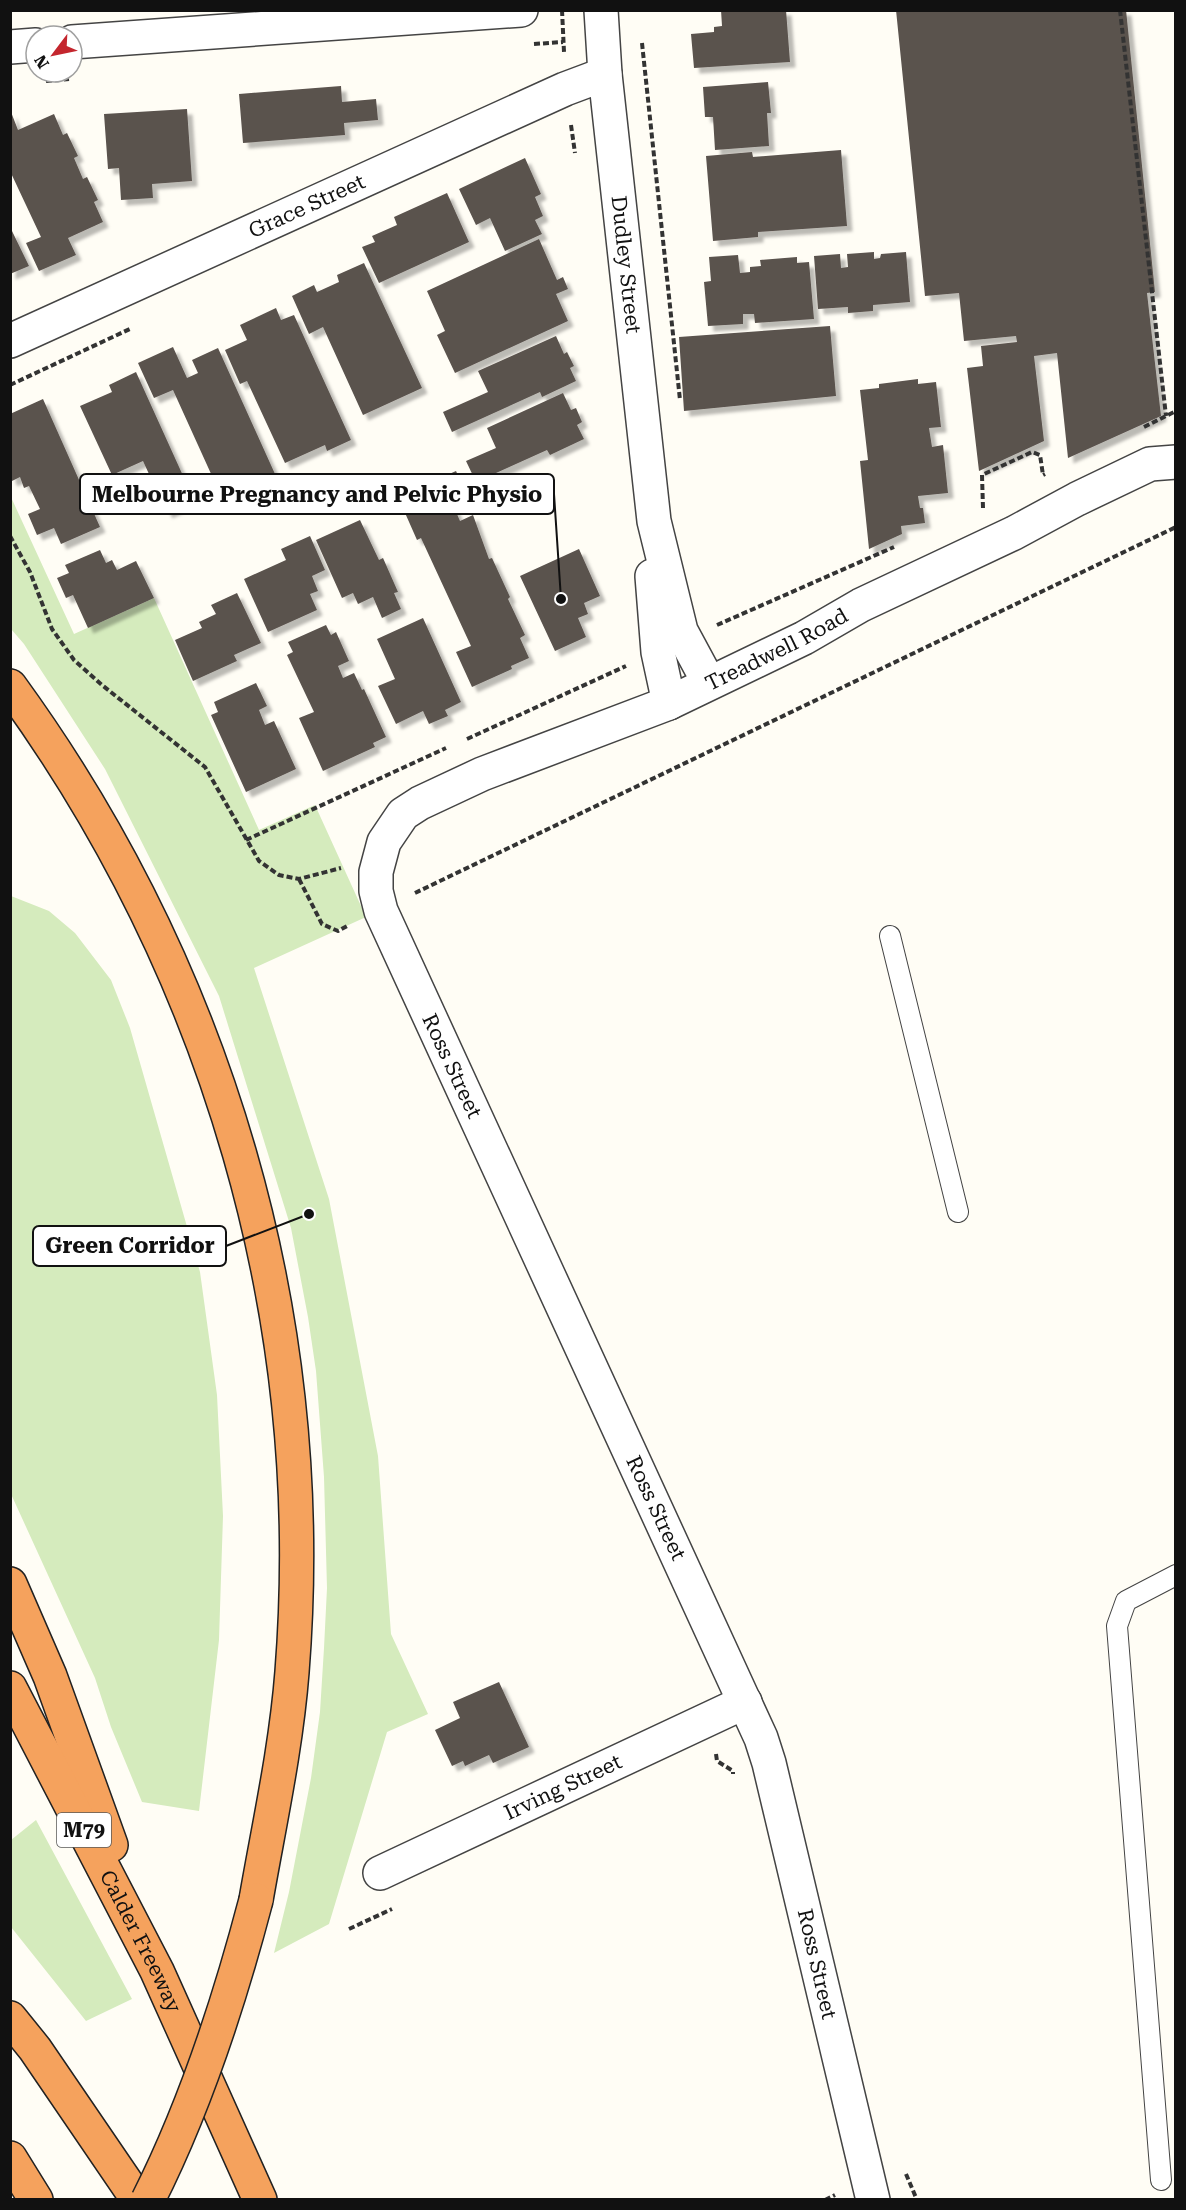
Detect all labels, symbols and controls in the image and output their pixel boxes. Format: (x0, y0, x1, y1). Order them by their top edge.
north arrow (24, 24, 84, 84)
text: N (30, 51, 53, 72)
street label: Grace Street (245, 169, 369, 243)
street label: Dudley Street (606, 195, 645, 335)
callout: Melbourne Pregnancy and Pelvic Physio (80, 474, 554, 514)
text: Melbourne Pregnancy and Pelvic Physio (92, 482, 542, 507)
street label: Treadwell Road (702, 603, 853, 696)
street label: Ross Street (417, 1010, 487, 1122)
callout: Green Corridor (33, 1226, 226, 1266)
text: Green Corridor (45, 1233, 215, 1258)
street label: Ross Street (621, 1452, 691, 1564)
street label: Irving Street (500, 1749, 626, 1825)
road number: M79 (57, 1813, 111, 1847)
street label: Calder Freeway (95, 1866, 186, 2017)
street label: Ross Street (793, 1906, 841, 2022)

